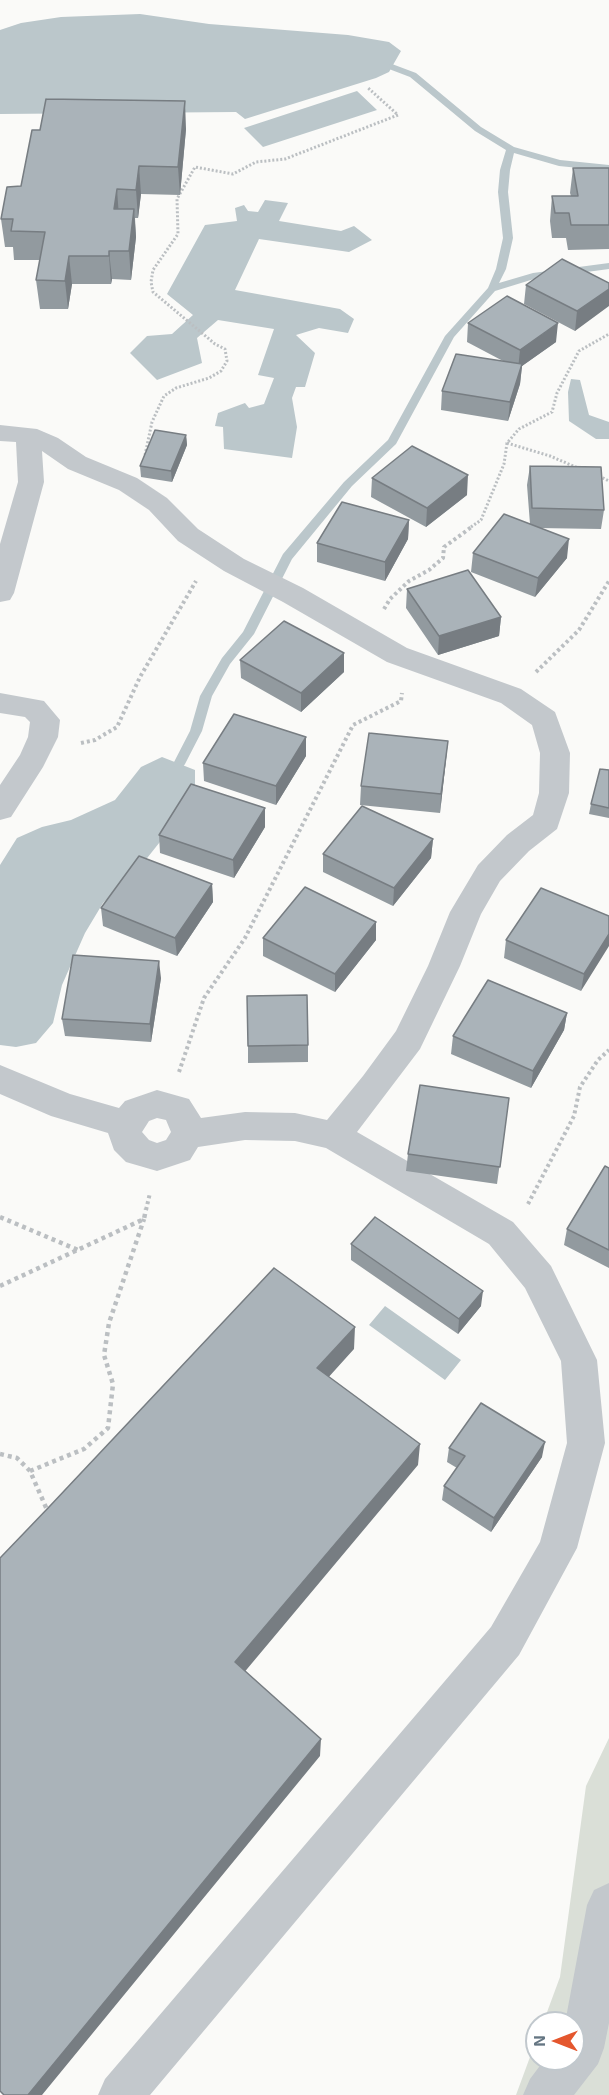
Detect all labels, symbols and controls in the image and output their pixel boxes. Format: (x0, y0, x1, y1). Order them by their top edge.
north arrow (525, 2011, 585, 2071)
text: N (529, 2035, 548, 2047)

